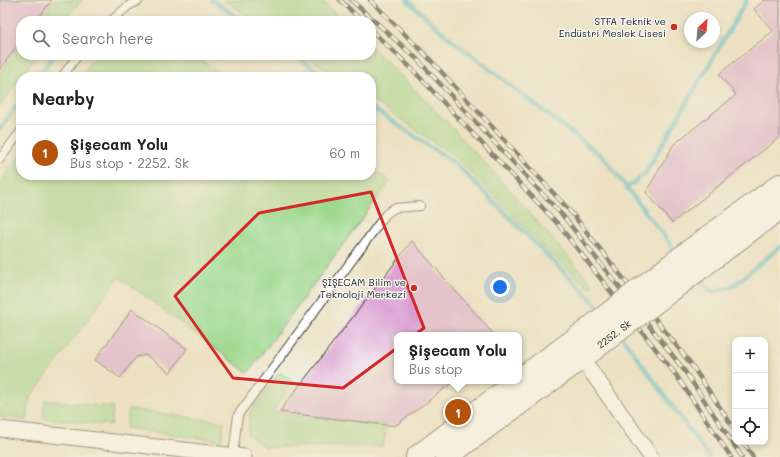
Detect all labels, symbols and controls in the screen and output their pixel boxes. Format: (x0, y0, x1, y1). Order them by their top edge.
north arrow (684, 12, 720, 48)
place label: STFA Teknik ve Endüstri Meslek Lisesi (559, 14, 666, 40)
search box (16, 16, 376, 60)
marker: STFA Teknik ve Endüstri Meslek Lisesi (669, 22, 679, 32)
icon: search (30, 27, 52, 49)
text: Search here (62, 28, 153, 48)
text: Nearby (32, 87, 94, 109)
text: Şişecam Yolu (70, 134, 168, 154)
text: 1 (42, 144, 48, 161)
text: 60 m (330, 144, 360, 161)
text: Bus stop · 2252. Sk (70, 154, 189, 171)
place label: ŞİŞECAM Bilim ve Teknoloji Merkezi (320, 275, 406, 301)
your location (490, 277, 510, 297)
marker: ŞİŞECAM Bilim ve Teknoloji Merkezi (409, 283, 419, 293)
street label: 2252. Sk (594, 316, 634, 351)
popup (394, 332, 522, 384)
map controls (732, 337, 768, 445)
button: + (732, 337, 768, 373)
text: Şişecam Yolu (409, 340, 507, 360)
text: Bus stop (409, 360, 462, 377)
button: − (732, 373, 768, 409)
pin: 1 (445, 397, 471, 427)
button: locate (732, 409, 768, 445)

